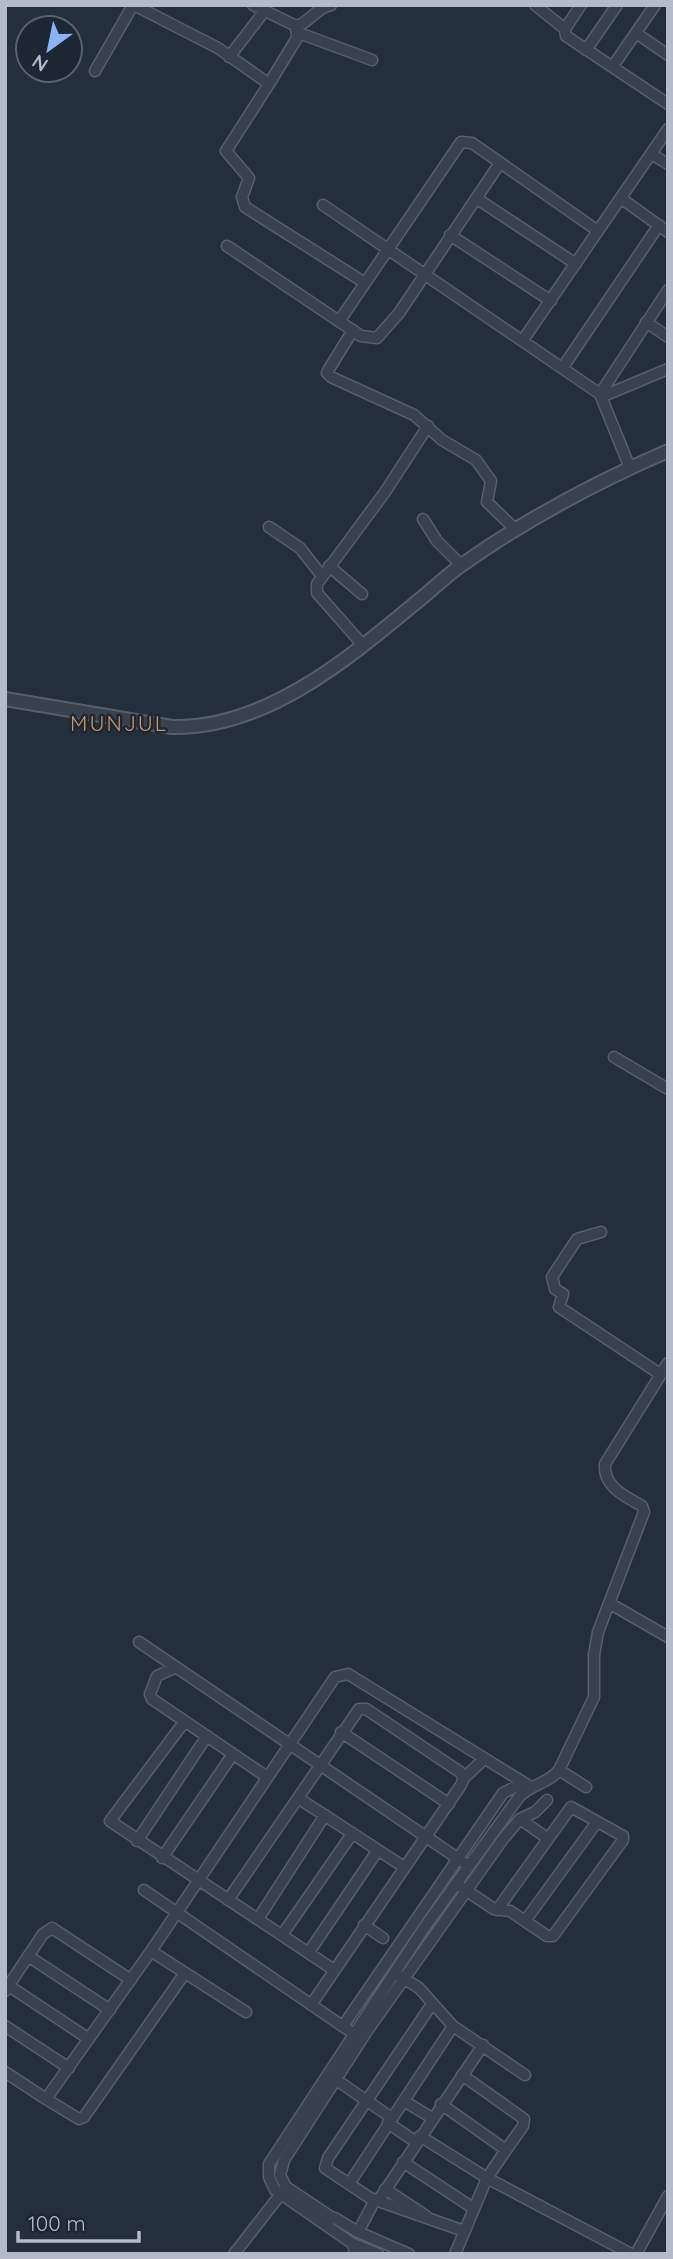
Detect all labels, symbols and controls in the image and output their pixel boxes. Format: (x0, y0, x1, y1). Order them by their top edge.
north arrow (14, 14, 84, 84)
text: N (27, 49, 52, 77)
district label: MUNJUL (70, 710, 168, 736)
scale bar (18, 2200, 138, 2244)
text: 100 m (28, 2210, 86, 2236)

